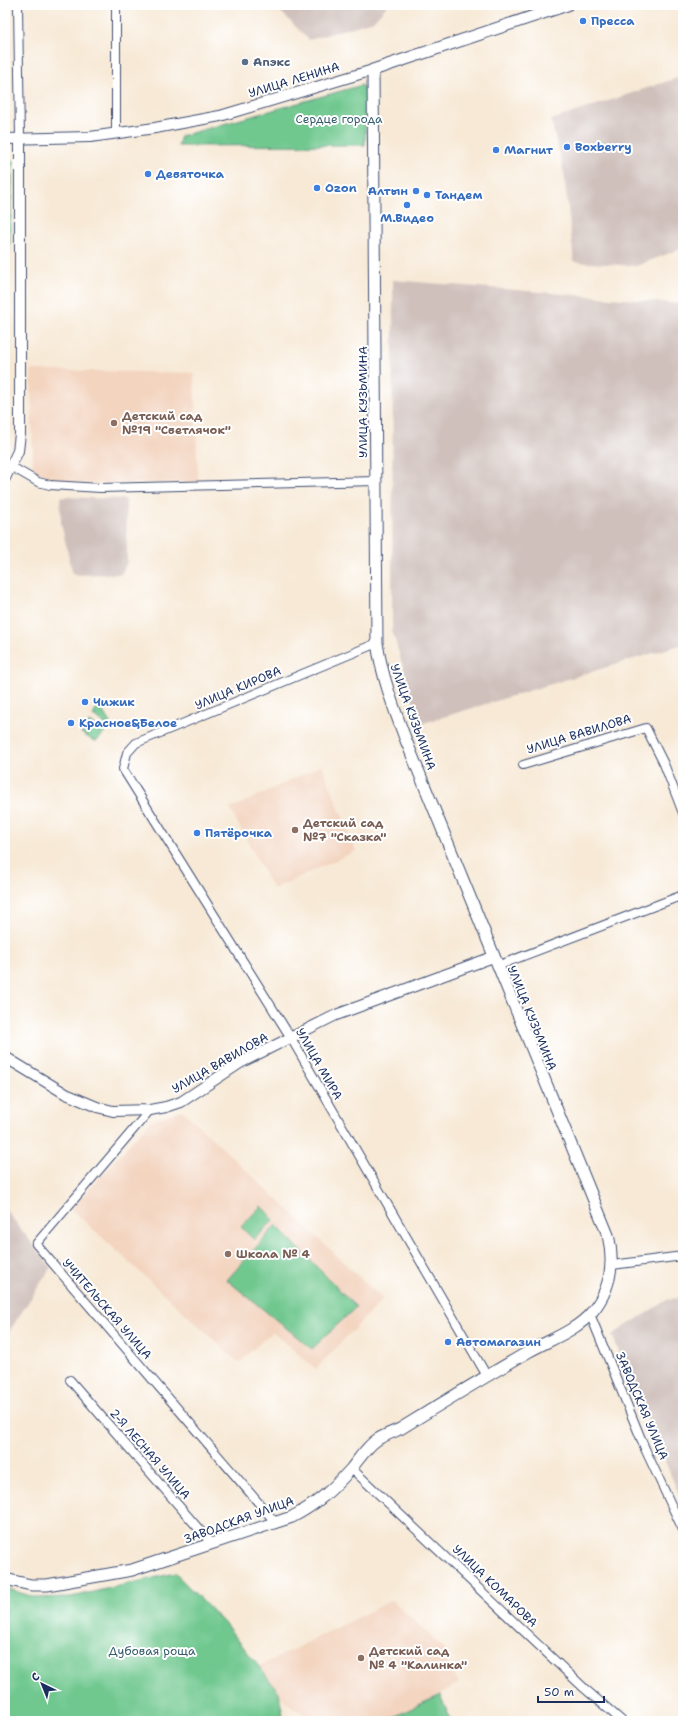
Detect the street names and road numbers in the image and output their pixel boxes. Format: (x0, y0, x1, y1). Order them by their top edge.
street label: УЛИЦА ЛЕНИНА (247, 58, 342, 101)
street label: УЛИЦА КУЗЬМИНА (355, 346, 371, 458)
street label: УЛИЦА КУЗЬМИНА (386, 662, 440, 773)
street label: УЛИЦА КИРОВА (192, 663, 284, 713)
street label: УЛИЦА ВАВИЛОВА (525, 710, 634, 758)
street label: УЛИЦА КУЗЬМИНА (504, 963, 560, 1073)
street label: УЛИЦА МИРА (292, 1025, 346, 1103)
street label: УЛИЦА ВАВИЛОВА (169, 1029, 271, 1097)
street label: УЧИТЕЛЬСКАЯ УЛИЦА (59, 1255, 155, 1363)
street label: ЗАВОДСКАЯ УЛИЦА (612, 1350, 672, 1463)
street label: 2-Я ЛЕСНАЯ УЛИЦА (106, 1405, 194, 1503)
street label: ЗАВОДСКАЯ УЛИЦА (182, 1493, 296, 1547)
street label: УЛИЦА КОМАРОВА (449, 1541, 541, 1631)

